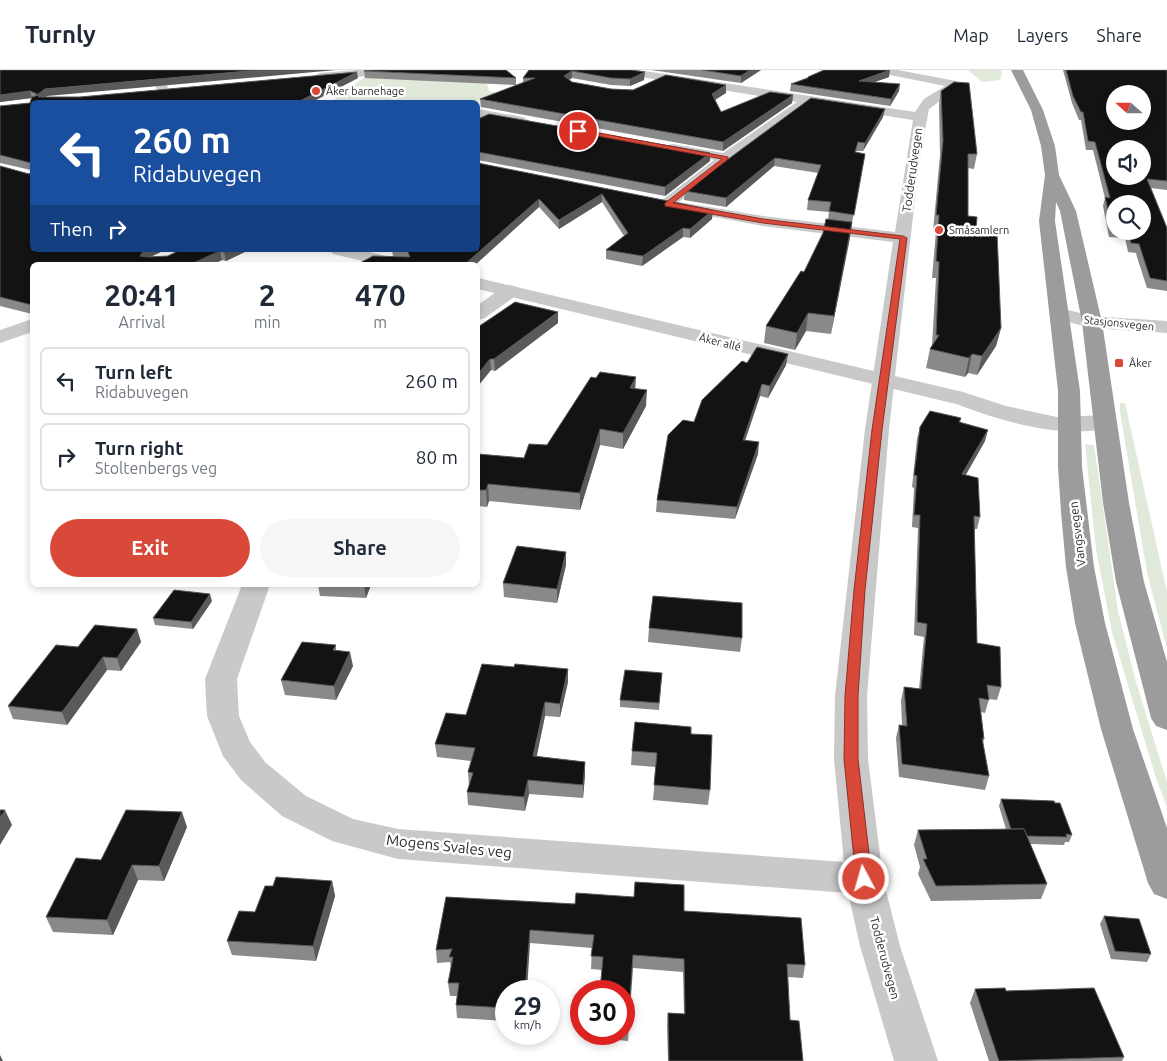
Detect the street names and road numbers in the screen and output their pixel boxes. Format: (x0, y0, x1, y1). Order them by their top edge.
street label: Todderudvegen (900, 127, 924, 213)
street label: Stasjonsvegen (1083, 313, 1155, 333)
street label: Åker allé (698, 331, 742, 353)
street label: Vangsvegen (1067, 501, 1087, 567)
street label: Mogens Svales veg (385, 831, 513, 861)
street label: Todderudvegen (868, 915, 902, 1001)

